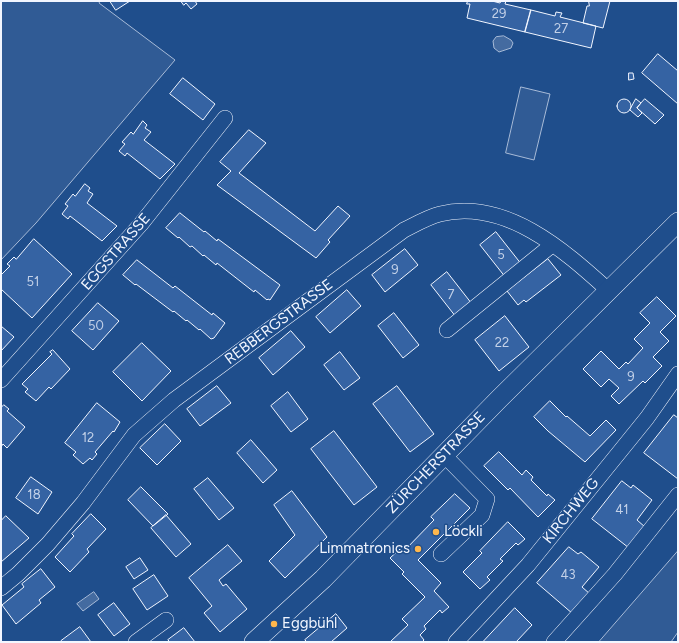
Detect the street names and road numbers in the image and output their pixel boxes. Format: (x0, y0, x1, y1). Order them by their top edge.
street label: EGGSTRASSE (78, 210, 154, 294)
street label: REBBERGSTRASSE (221, 276, 337, 368)
street label: ZÜRCHERSTRASSE (383, 408, 489, 518)
street label: KIRCHWEG (539, 474, 603, 548)

